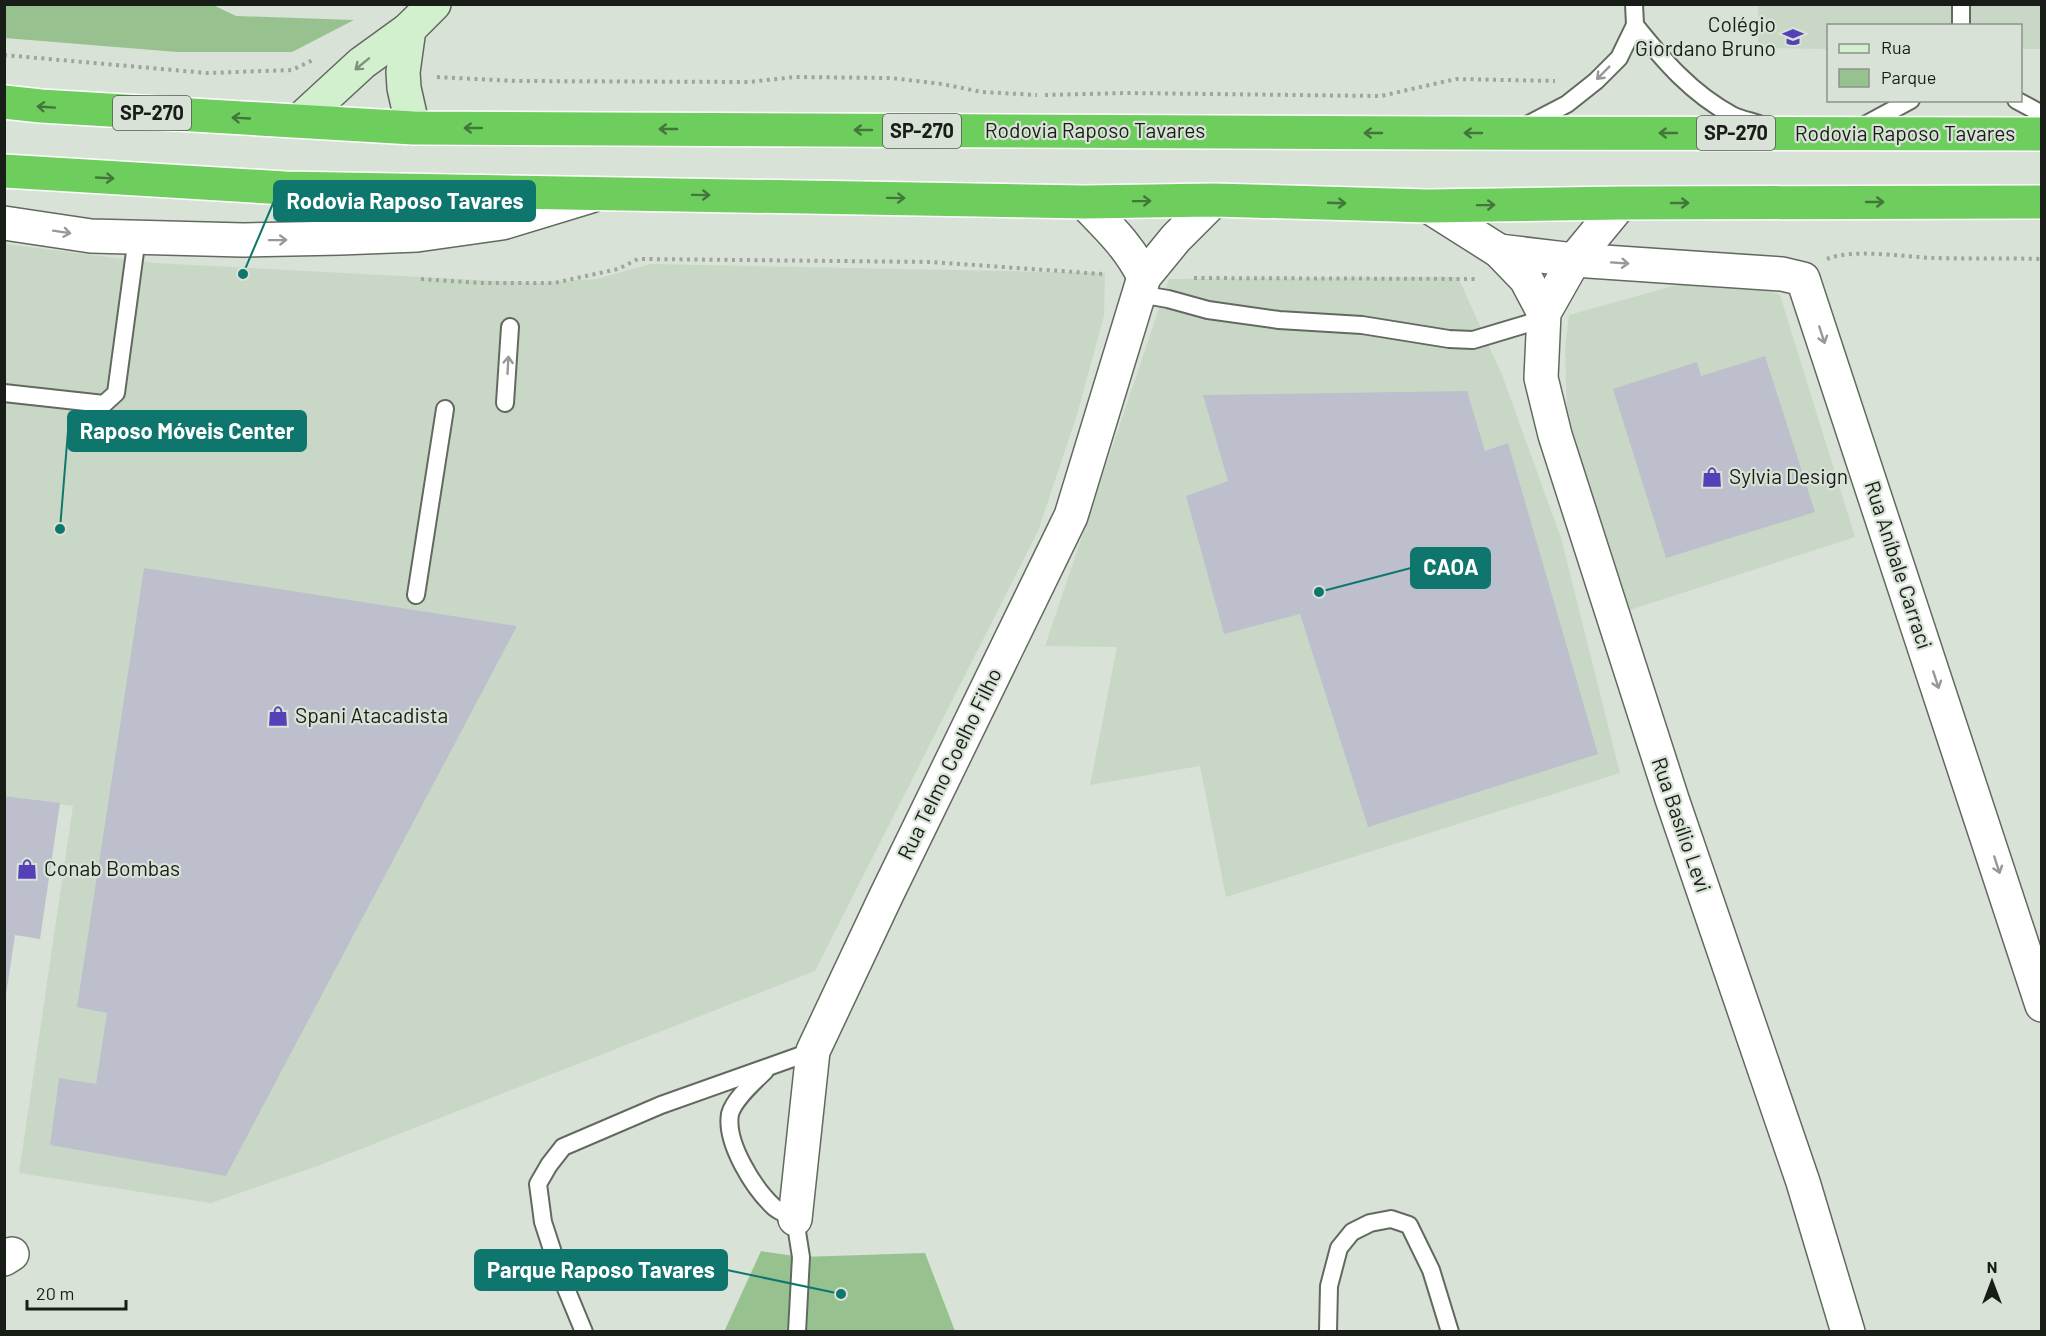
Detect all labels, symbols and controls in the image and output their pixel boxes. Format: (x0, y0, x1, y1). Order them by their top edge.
place label: Colégio Giordano Bruno (1635, 11, 1776, 60)
legend (1827, 24, 2022, 102)
school or university icon: Colégio Giordano Bruno (1781, 25, 1805, 49)
text: Rua (1881, 36, 1911, 58)
one-way arrow (354, 57, 370, 70)
one-way arrow (1596, 66, 1611, 81)
text: Parque (1881, 66, 1936, 88)
road number: SP-270 (113, 96, 191, 130)
one-way arrow (37, 101, 57, 112)
one-way arrow (231, 112, 251, 123)
road number: SP-270 (883, 114, 961, 148)
road number: SP-270 (1697, 116, 1775, 150)
street label: Rodovia Raposo Tavares (985, 117, 1205, 142)
street label: Rodovia Raposo Tavares (1795, 120, 2015, 145)
one-way arrow (463, 122, 483, 134)
one-way arrow (658, 123, 678, 135)
one-way arrow (853, 124, 873, 136)
one-way arrow (1363, 127, 1383, 139)
one-way arrow (1464, 127, 1484, 139)
one-way arrow (1659, 127, 1679, 139)
one-way arrow (94, 173, 114, 184)
callout: Rodovia Raposo Tavares (274, 181, 535, 221)
text: Rodovia Raposo Tavares (286, 187, 524, 213)
one-way arrow (690, 189, 710, 200)
one-way arrow (885, 193, 905, 204)
one-way arrow (1132, 195, 1152, 207)
one-way arrow (1864, 196, 1884, 208)
one-way arrow (1669, 197, 1689, 209)
one-way arrow (1327, 198, 1347, 209)
one-way arrow (1476, 199, 1496, 211)
one-way arrow (52, 226, 72, 237)
one-way arrow (267, 234, 287, 246)
one-way arrow (1609, 258, 1629, 269)
one-way arrow (1817, 325, 1828, 344)
one-way arrow (502, 355, 513, 375)
callout: Raposo Móveis Center (68, 411, 306, 451)
text: Raposo Móveis Center (80, 417, 295, 443)
place label: Sylvia Design (1729, 463, 1848, 488)
shop icon: Sylvia Design (1700, 465, 1724, 489)
street label: Rua Aníbale Carraci (1860, 477, 1938, 652)
callout: CAOA (1411, 548, 1490, 588)
text: CAOA (1423, 553, 1479, 579)
street label: Rua Telmo Coelho Filho (891, 663, 1006, 863)
one-way arrow (1931, 670, 1942, 689)
place label: Spani Atacadista (295, 702, 448, 727)
shop icon: Spani Atacadista (266, 704, 290, 728)
street label: Rua Basílio Levi (1648, 754, 1717, 895)
place label: Conab Bombas (44, 855, 180, 880)
one-way arrow (1992, 855, 2003, 874)
shop icon: Conab Bombas (15, 857, 39, 881)
callout: Parque Raposo Tavares (475, 1250, 727, 1290)
north arrow (1962, 1252, 2022, 1312)
text: Parque Raposo Tavares (487, 1256, 715, 1282)
text: N (1987, 1257, 1997, 1276)
scale bar (27, 1273, 126, 1311)
text: 20 m (36, 1282, 74, 1304)

